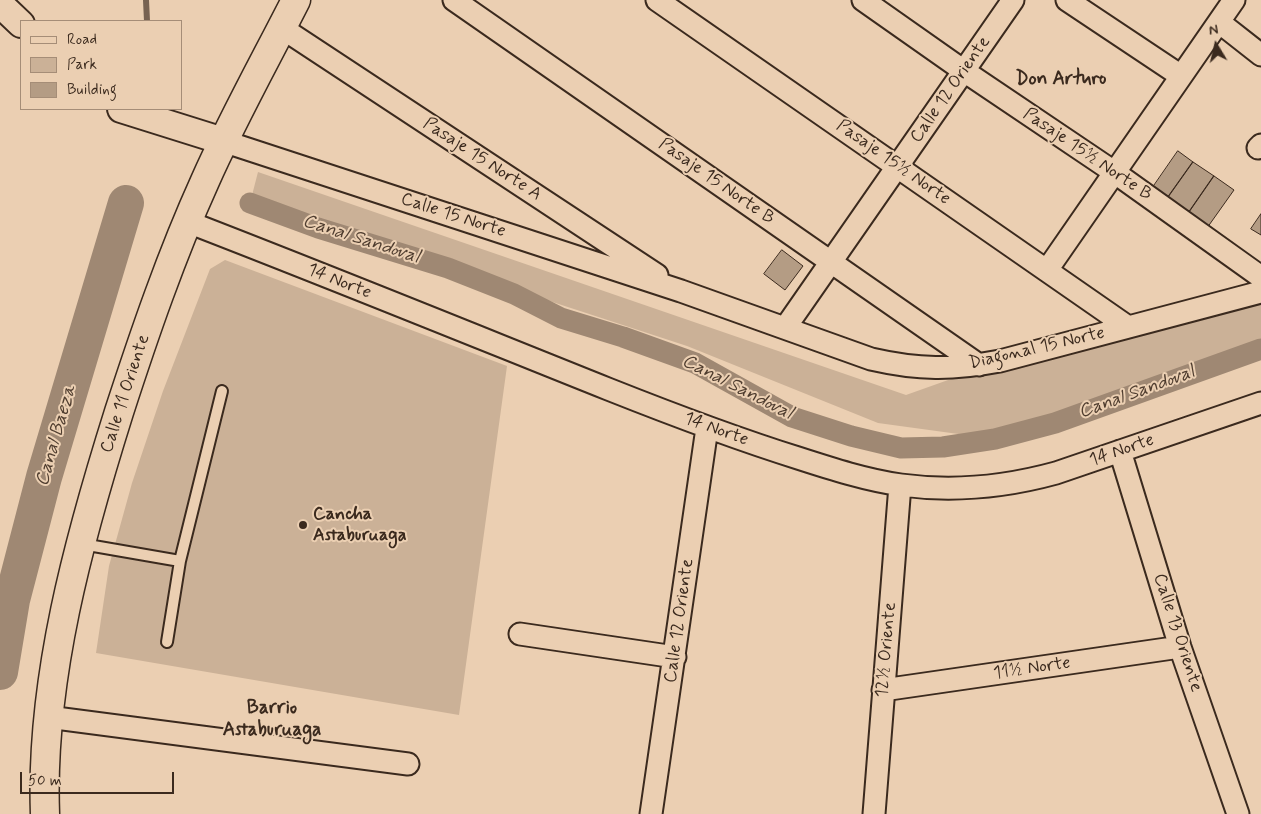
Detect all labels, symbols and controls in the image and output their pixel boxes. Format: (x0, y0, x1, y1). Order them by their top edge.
legend (20, 20, 182, 110)
north arrow (1191, 20, 1241, 70)
text: N (1208, 21, 1220, 40)
text: Road (67, 30, 97, 50)
street label: Calle 12 Oriente (906, 33, 996, 147)
text: Park (67, 55, 97, 75)
district label: Don Arturo (1016, 69, 1106, 91)
text: Building (67, 80, 117, 100)
street label: Pasaje 15½ Norte B (1019, 104, 1155, 206)
street label: Pasaje 15 Norte A (419, 114, 545, 206)
street label: Pasaje 15½ Norte (832, 116, 954, 210)
street label: Pasaje 15 Norte B (654, 134, 778, 230)
street label: Calle 15 Norte (398, 189, 508, 243)
water label: Canal Sandoval (300, 210, 422, 270)
street label: 14 Norte (304, 259, 374, 305)
street label: Diagonal 15 Norte (967, 323, 1107, 375)
street label: Calle 11 Oriente (97, 332, 155, 456)
water label: Canal Sandoval (678, 350, 796, 426)
water label: Canal Sandoval (1076, 361, 1198, 425)
water label: Canal Baeza (32, 383, 82, 489)
street label: 14 Norte (681, 408, 751, 452)
street label: 14 Norte (1087, 430, 1157, 472)
place label: Cancha Astaburuaga (313, 504, 406, 546)
marker: Cancha Astaburuaga (297, 519, 309, 531)
street label: Calle 12 Oriente (661, 558, 699, 684)
street label: Calle 13 Oriente (1148, 571, 1206, 695)
street label: 12½ Oriente (872, 601, 902, 699)
street label: 11½ Norte (992, 653, 1072, 685)
district label: Barrio Astaburuaga (223, 698, 321, 742)
scale bar (22, 762, 176, 794)
text: 50 m (28, 771, 62, 791)

